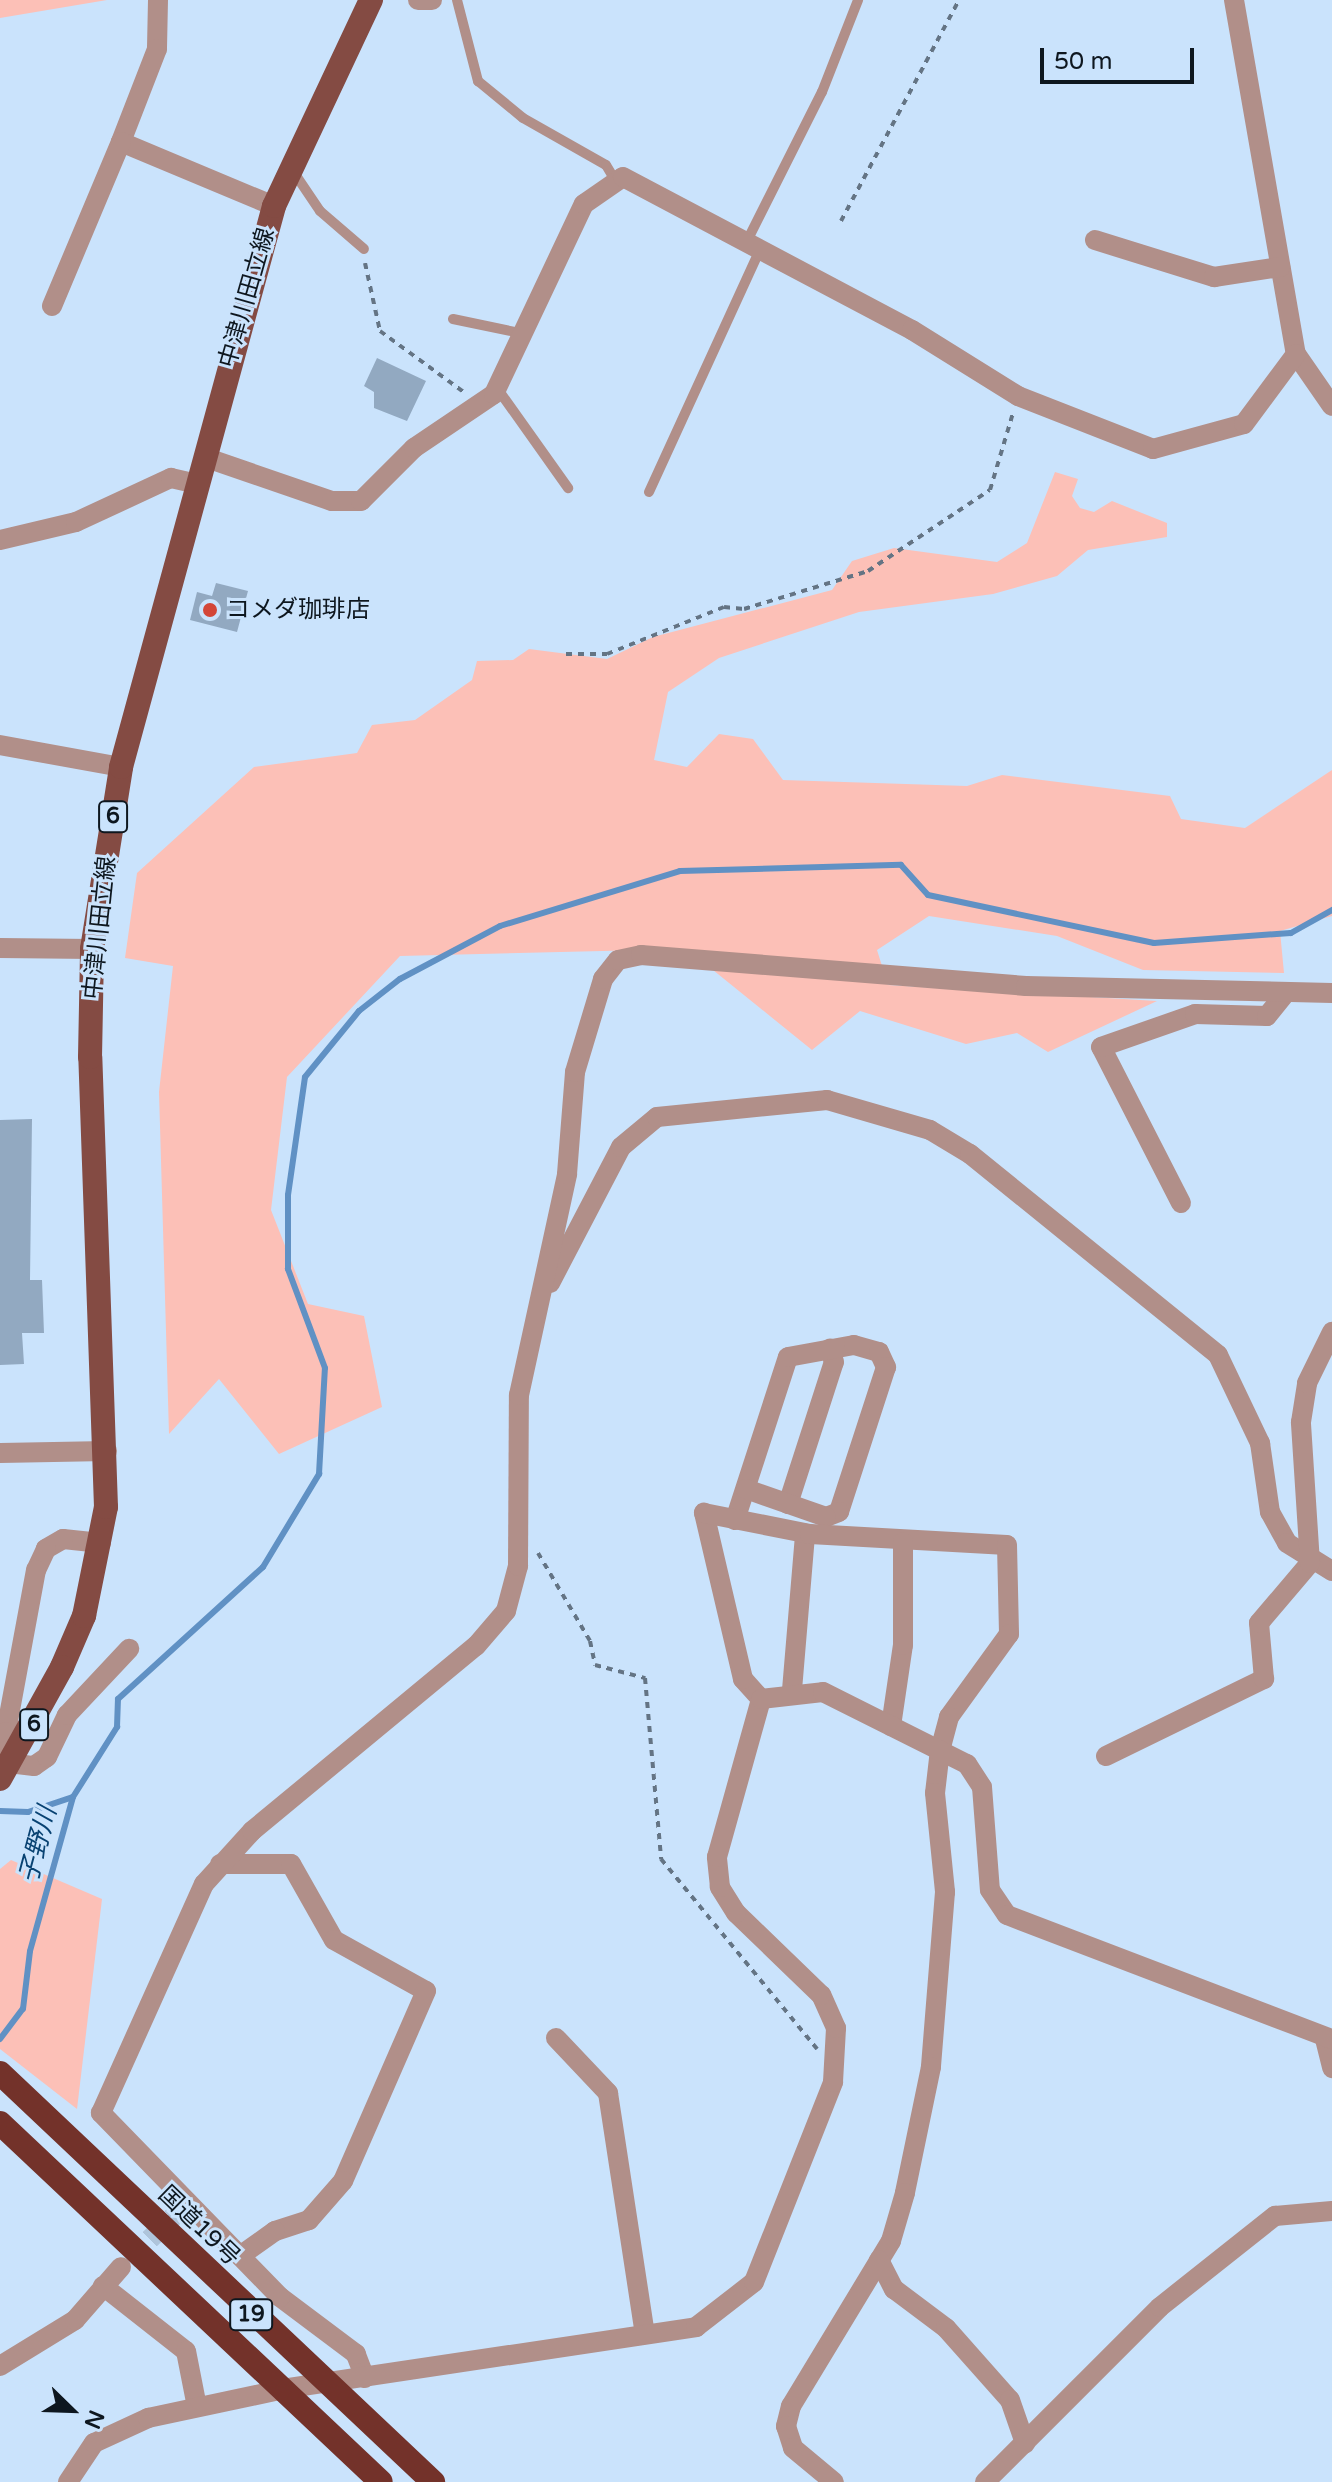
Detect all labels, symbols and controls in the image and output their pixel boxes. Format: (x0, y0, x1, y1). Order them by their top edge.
scale bar (1044, 32, 1198, 82)
text: 50 m (1054, 47, 1112, 76)
street label: 中津川田立線 (213, 225, 281, 371)
place label: コメダ珈琲店 (226, 596, 370, 624)
marker: コメダ珈琲店 (201, 601, 219, 619)
road number: 6 (97, 799, 129, 835)
street label: 中津川田立線 (78, 855, 122, 1001)
road number: 6 (18, 1707, 50, 1743)
water label: 子野川 (13, 1803, 63, 1887)
street label: 国道19号 (152, 2180, 246, 2272)
road number: 19 (229, 2297, 273, 2333)
north arrow (32, 2370, 112, 2450)
text: N (79, 2406, 110, 2433)

